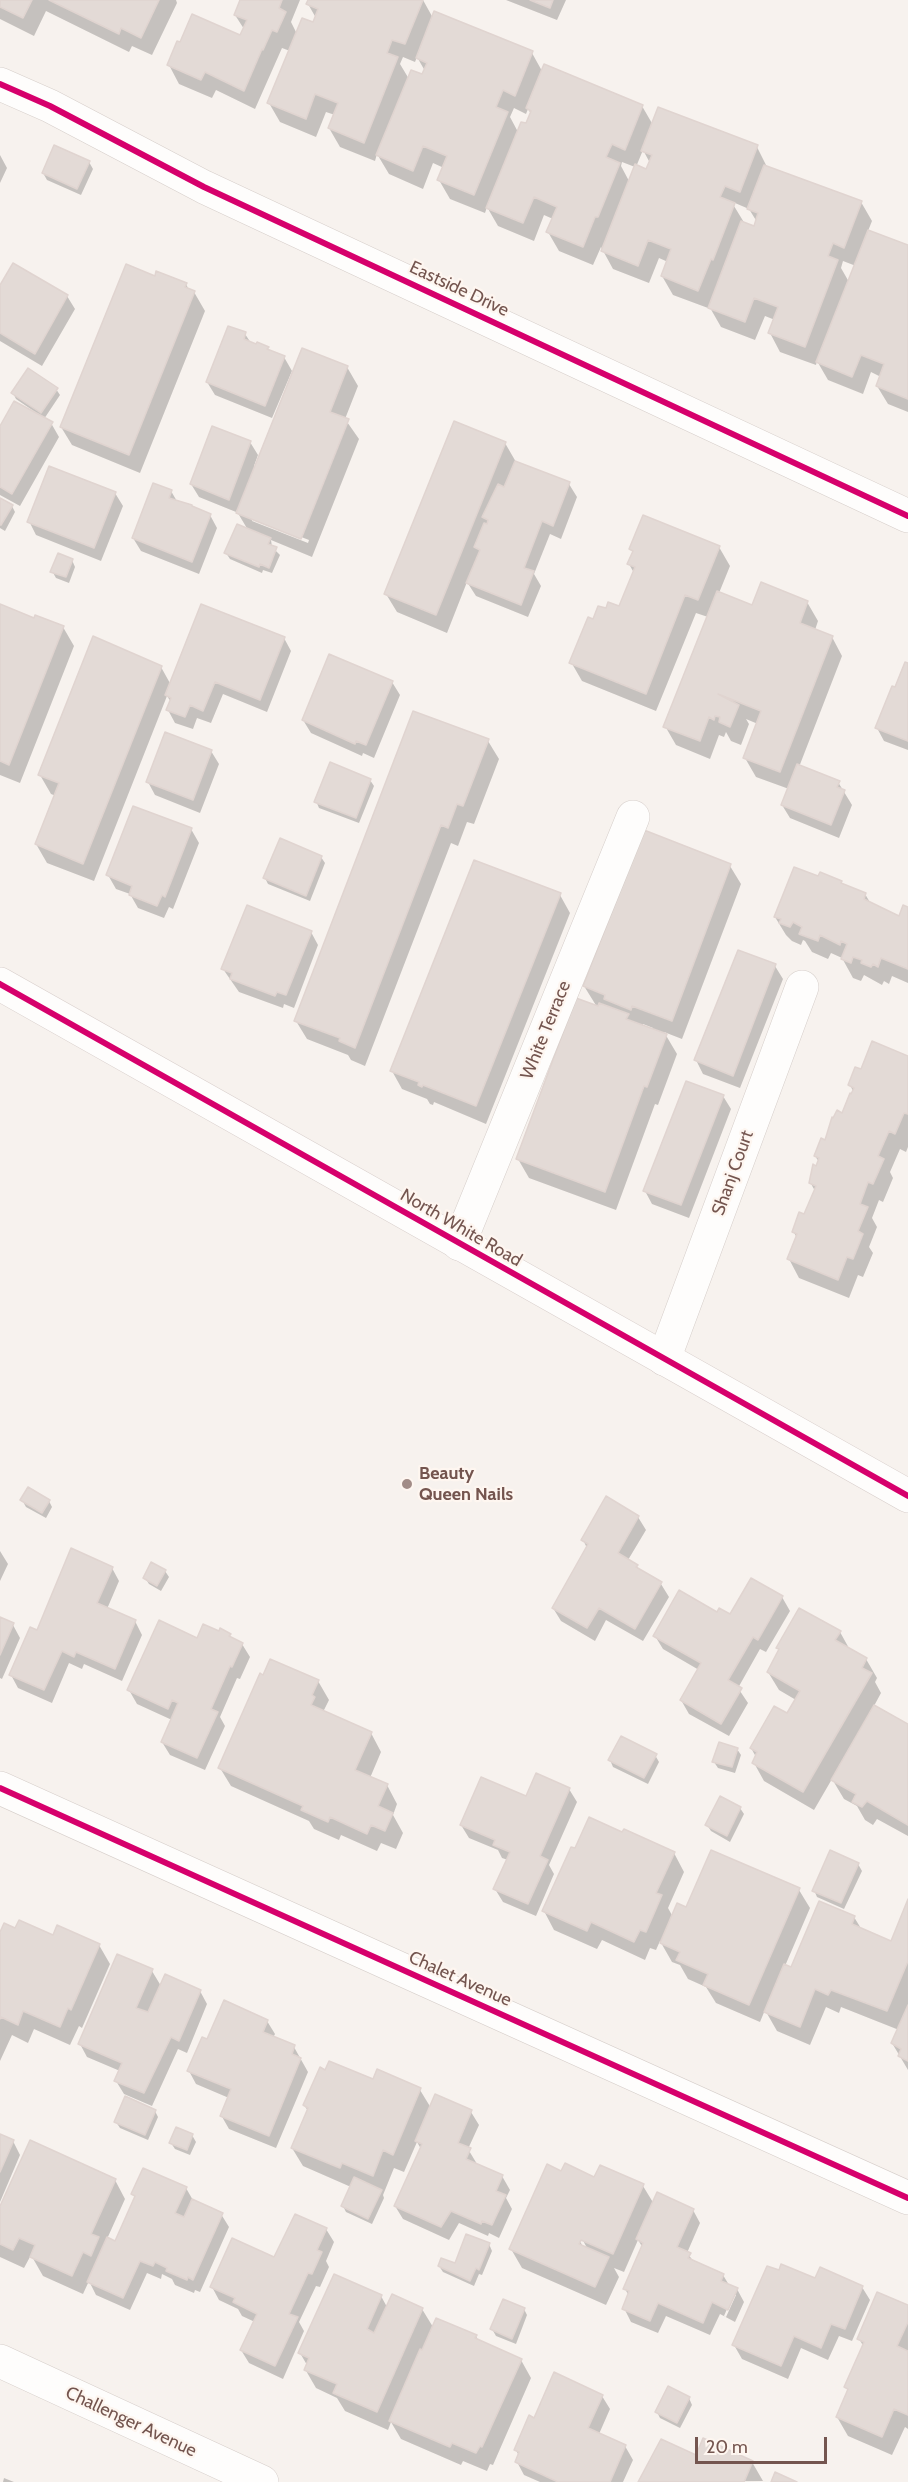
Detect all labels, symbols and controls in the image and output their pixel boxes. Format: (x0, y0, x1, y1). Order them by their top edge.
street label: Eastside Drive (406, 257, 512, 321)
street label: White Terrace (516, 978, 576, 1082)
street label: Shanj Court (708, 1128, 758, 1218)
street label: North White Road (396, 1184, 526, 1272)
place label: Beauty Queen Nails (419, 1463, 513, 1506)
marker: Beauty Queen Nails (400, 1477, 414, 1491)
street label: Chalet Avenue (405, 1947, 515, 2011)
street label: Challenger Avenue (62, 2382, 200, 2462)
scale bar (698, 2425, 830, 2463)
text: 20 m (706, 2436, 748, 2458)

